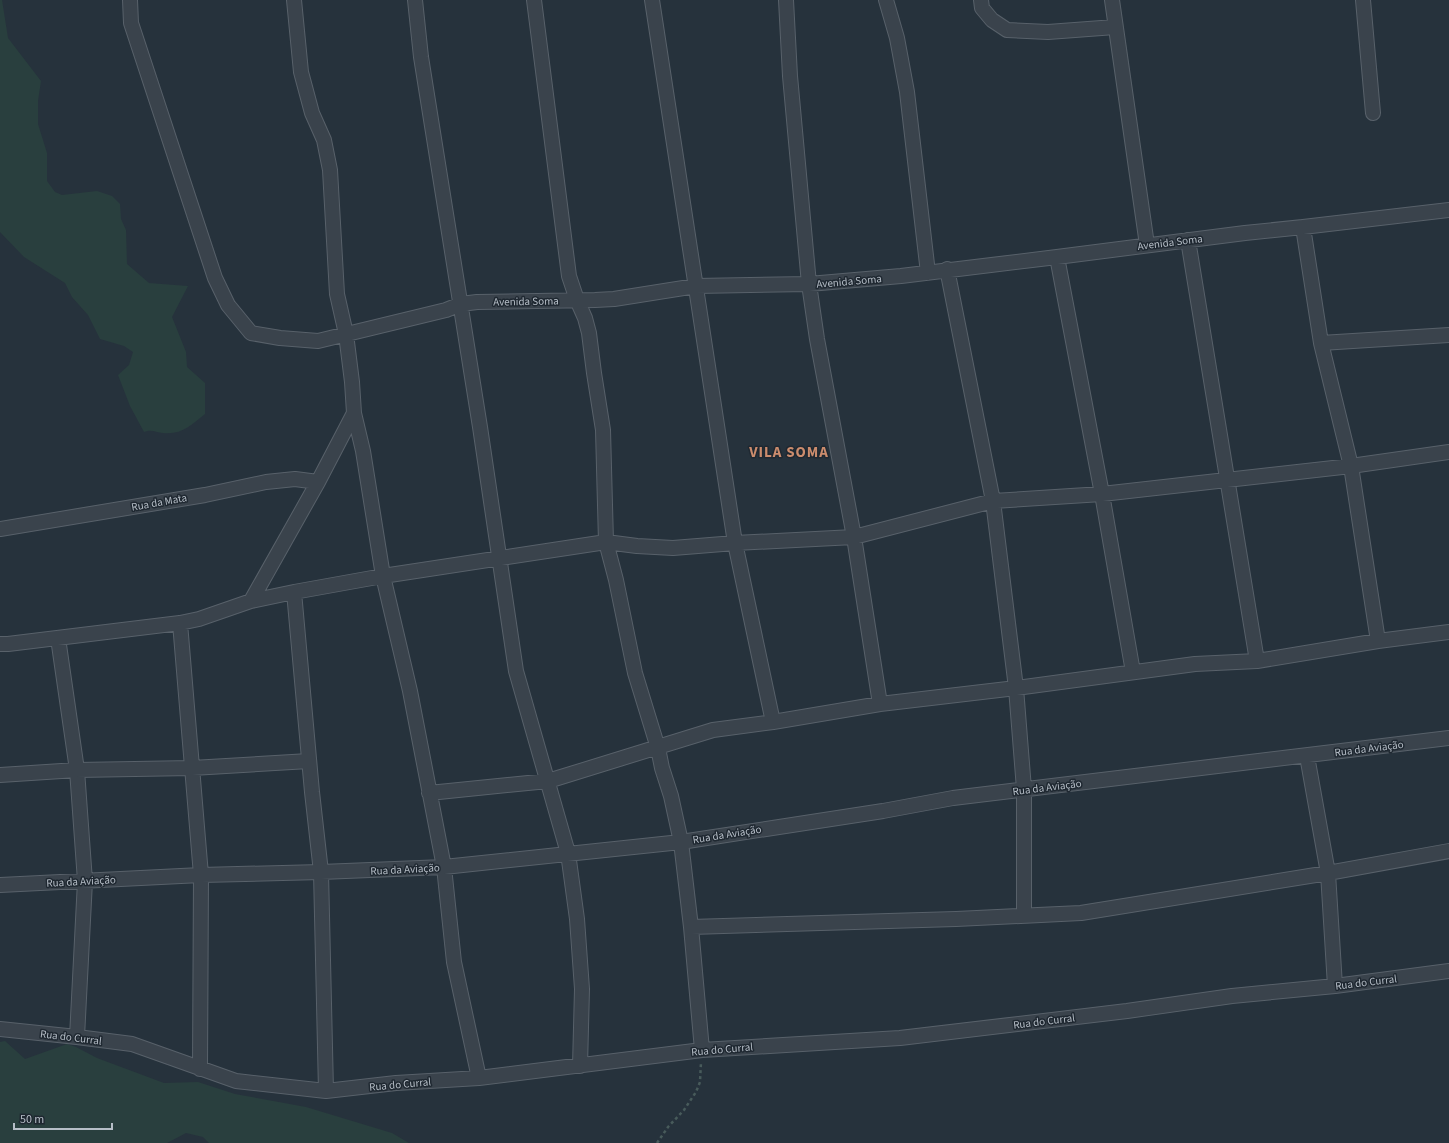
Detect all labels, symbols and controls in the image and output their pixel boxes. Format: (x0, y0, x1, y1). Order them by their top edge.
street label: Avenida Soma (1137, 231, 1203, 254)
street label: Avenida Soma (816, 271, 882, 292)
street label: Avenida Soma (493, 293, 559, 310)
district label: VILA SOMA (748, 442, 829, 463)
street label: Rua da Mata (130, 490, 188, 515)
street label: Rua da Aviação (1334, 737, 1405, 760)
street label: Rua da Aviação (1012, 776, 1083, 799)
street label: Rua da Aviação (692, 822, 763, 847)
street label: Rua da Aviação (370, 860, 440, 879)
street label: Rua da Aviação (46, 872, 116, 891)
street label: Rua do Curral (1334, 971, 1398, 994)
street label: Rua do Curral (1012, 1010, 1076, 1033)
street label: Rua do Curral (39, 1026, 103, 1049)
street label: Rua do Curral (690, 1039, 754, 1060)
street label: Rua do Curral (368, 1074, 432, 1095)
scale bar (14, 1105, 112, 1131)
text: 50 m (20, 1111, 44, 1128)

